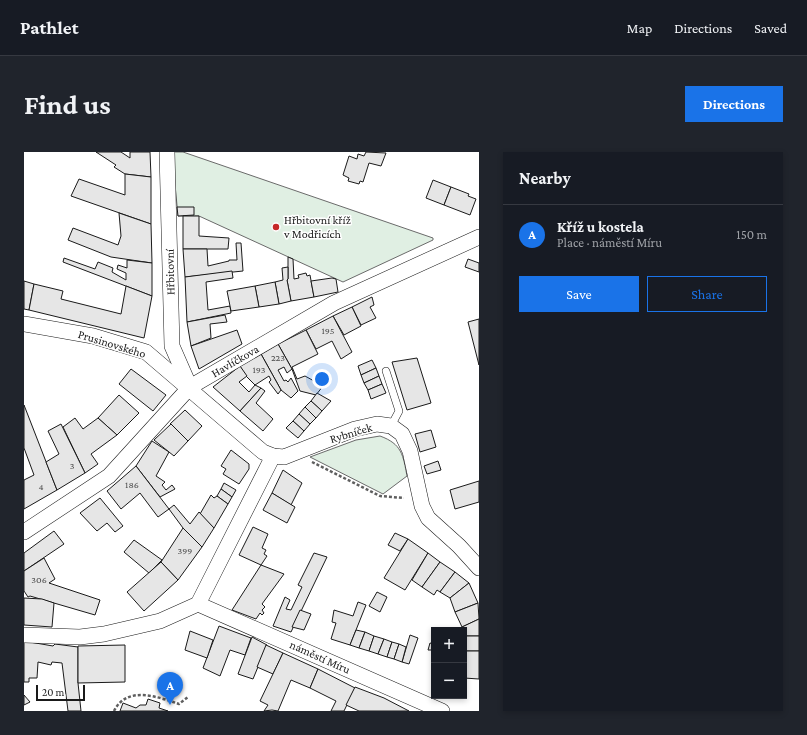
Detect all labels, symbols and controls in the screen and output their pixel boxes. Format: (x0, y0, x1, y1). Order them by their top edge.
text: Pathlet (20, 17, 78, 38)
text: Map (627, 20, 652, 36)
text: Directions (674, 20, 732, 36)
text: Saved (754, 20, 787, 36)
button: Directions (685, 86, 783, 122)
text: Find us (24, 89, 111, 120)
text: Nearby (519, 169, 571, 188)
place label: Hřbitovní kříž v Modřicích (283, 213, 351, 241)
text: Kříž u kostela (557, 219, 644, 235)
marker: Hřbitovní kříž v Modřicích (271, 222, 281, 232)
text: A (528, 227, 536, 242)
text: 150 m (736, 227, 767, 242)
text: Place · náměstí Míru (557, 235, 662, 250)
street label: Hřbitovní (163, 248, 177, 295)
button: Save (519, 276, 639, 312)
button: Share (647, 276, 767, 312)
house number: 195 (321, 325, 335, 336)
street label: Prusinovského (76, 327, 148, 361)
street label: Havlíčkova (209, 342, 262, 380)
house number: 223 (271, 352, 285, 363)
house number: 193 (253, 364, 266, 375)
your location (312, 369, 332, 389)
street label: Rybníček (328, 420, 374, 446)
house number: 3 (70, 460, 75, 471)
house number: 186 (125, 479, 139, 490)
house number: 4 (38, 481, 44, 492)
house number: 399 (178, 545, 192, 556)
house number: 306 (31, 574, 47, 585)
map controls (431, 627, 467, 699)
button: + (431, 627, 467, 663)
street label: náměstí Míru (288, 637, 353, 677)
button: − (431, 663, 467, 699)
pin: A (157, 672, 183, 705)
scale bar (36, 683, 85, 702)
text: 20 m (42, 686, 64, 698)

